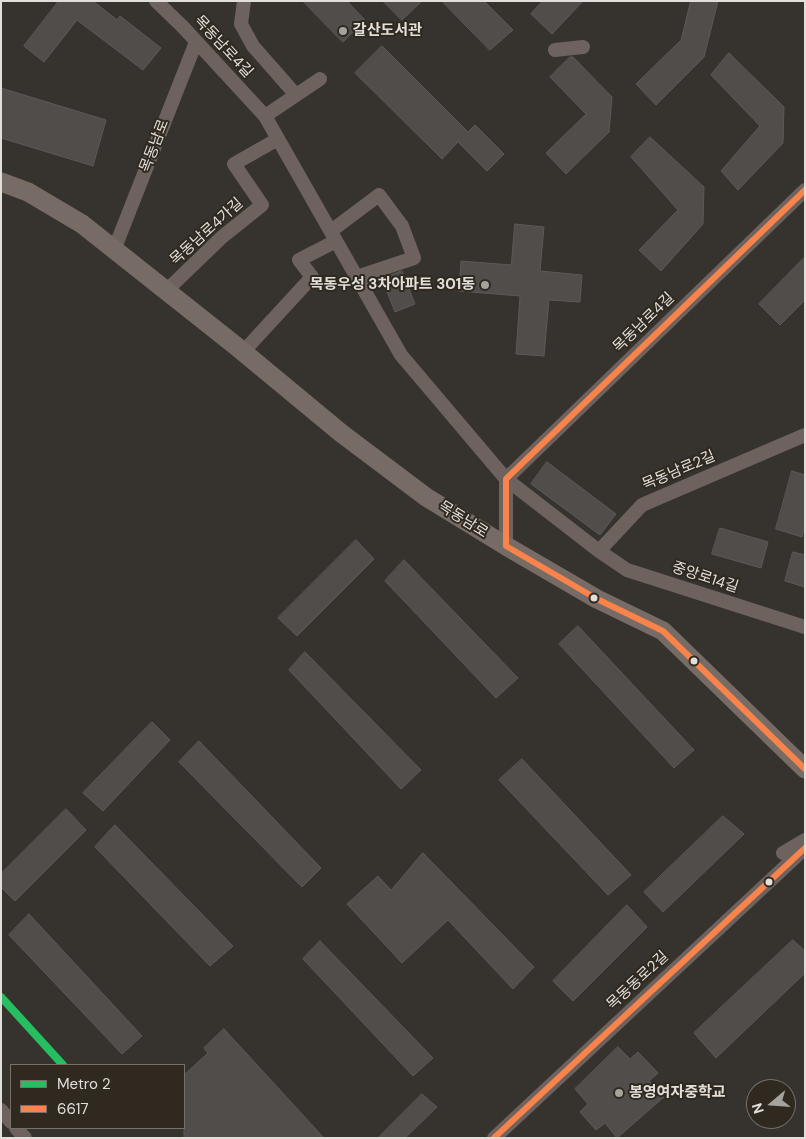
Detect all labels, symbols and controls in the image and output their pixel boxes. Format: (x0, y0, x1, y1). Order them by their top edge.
street label: 목동남로4길 (190, 12, 256, 82)
place label: 갈산도서관 (353, 22, 422, 40)
marker: 갈산도서관 (337, 25, 349, 37)
street label: 목동남로 (137, 117, 173, 175)
street label: 목동남로4가길 (167, 195, 247, 269)
place label: 목동우성 3차아파트 301동 (310, 276, 475, 294)
marker: 목동우성 3차아파트 301동 (479, 279, 491, 291)
street label: 목동남로4길 (610, 289, 678, 357)
street label: 목동남로2길 (640, 448, 718, 494)
street label: 목동남로 (435, 498, 491, 542)
street label: 중앙로14길 (669, 559, 741, 597)
unlabelled marker (589, 593, 599, 603)
unlabelled marker (689, 656, 699, 666)
unlabelled marker (764, 877, 774, 887)
street label: 목동동로2길 (603, 948, 673, 1014)
legend (10, 1064, 185, 1129)
text: Metro 2 (57, 1074, 111, 1094)
north arrow (746, 1079, 796, 1129)
place label: 봉영여자중학교 (629, 1084, 726, 1102)
marker: 봉영여자중학교 (613, 1087, 625, 1099)
text: 6617 (57, 1099, 89, 1119)
text: N (748, 1101, 768, 1116)

